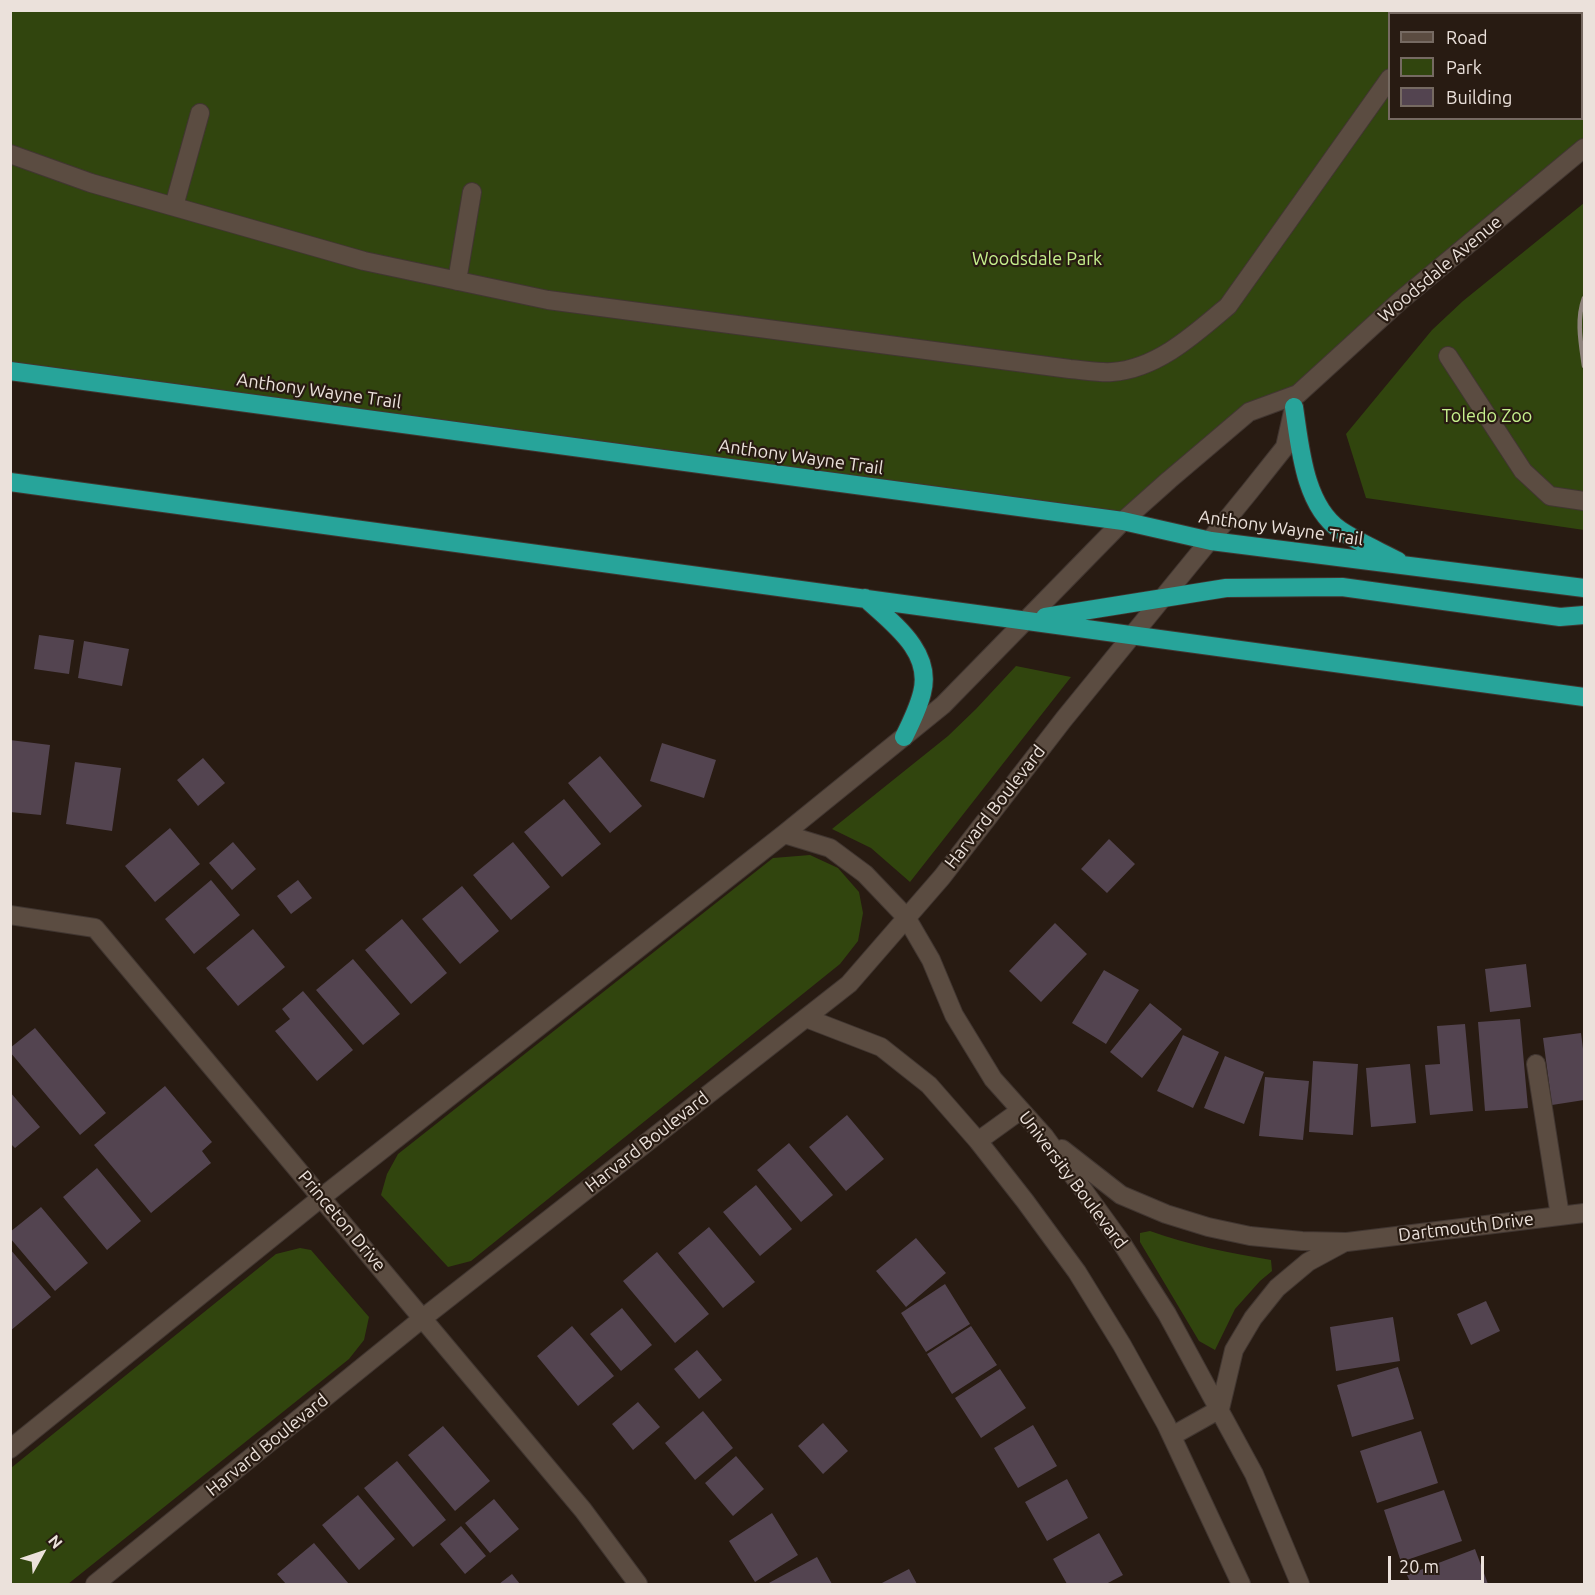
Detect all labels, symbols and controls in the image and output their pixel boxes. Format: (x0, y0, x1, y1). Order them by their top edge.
legend (1388, 12, 1583, 120)
text: Road (1446, 27, 1488, 47)
text: Park (1446, 57, 1482, 77)
text: Building (1446, 87, 1512, 107)
street label: Woodsdale Avenue (1374, 211, 1506, 327)
park label: Woodsdale Park (972, 248, 1102, 270)
street label: Anthony Wayne Trail (235, 369, 403, 413)
park label: Toledo Zoo (1442, 405, 1532, 427)
street label: Anthony Wayne Trail (717, 435, 885, 479)
street label: Anthony Wayne Trail (1197, 506, 1365, 550)
street label: Harvard Boulevard (940, 741, 1050, 873)
street label: Harvard Boulevard (581, 1087, 713, 1197)
street label: University Boulevard (1014, 1107, 1132, 1253)
street label: Princeton Drive (294, 1166, 390, 1276)
street label: Dartmouth Drive (1397, 1208, 1535, 1246)
street label: Harvard Boulevard (202, 1389, 332, 1501)
north arrow (12, 1523, 72, 1583)
text: N (45, 1531, 67, 1552)
scale bar (1391, 1544, 1487, 1582)
text: 20 m (1399, 1556, 1439, 1576)

